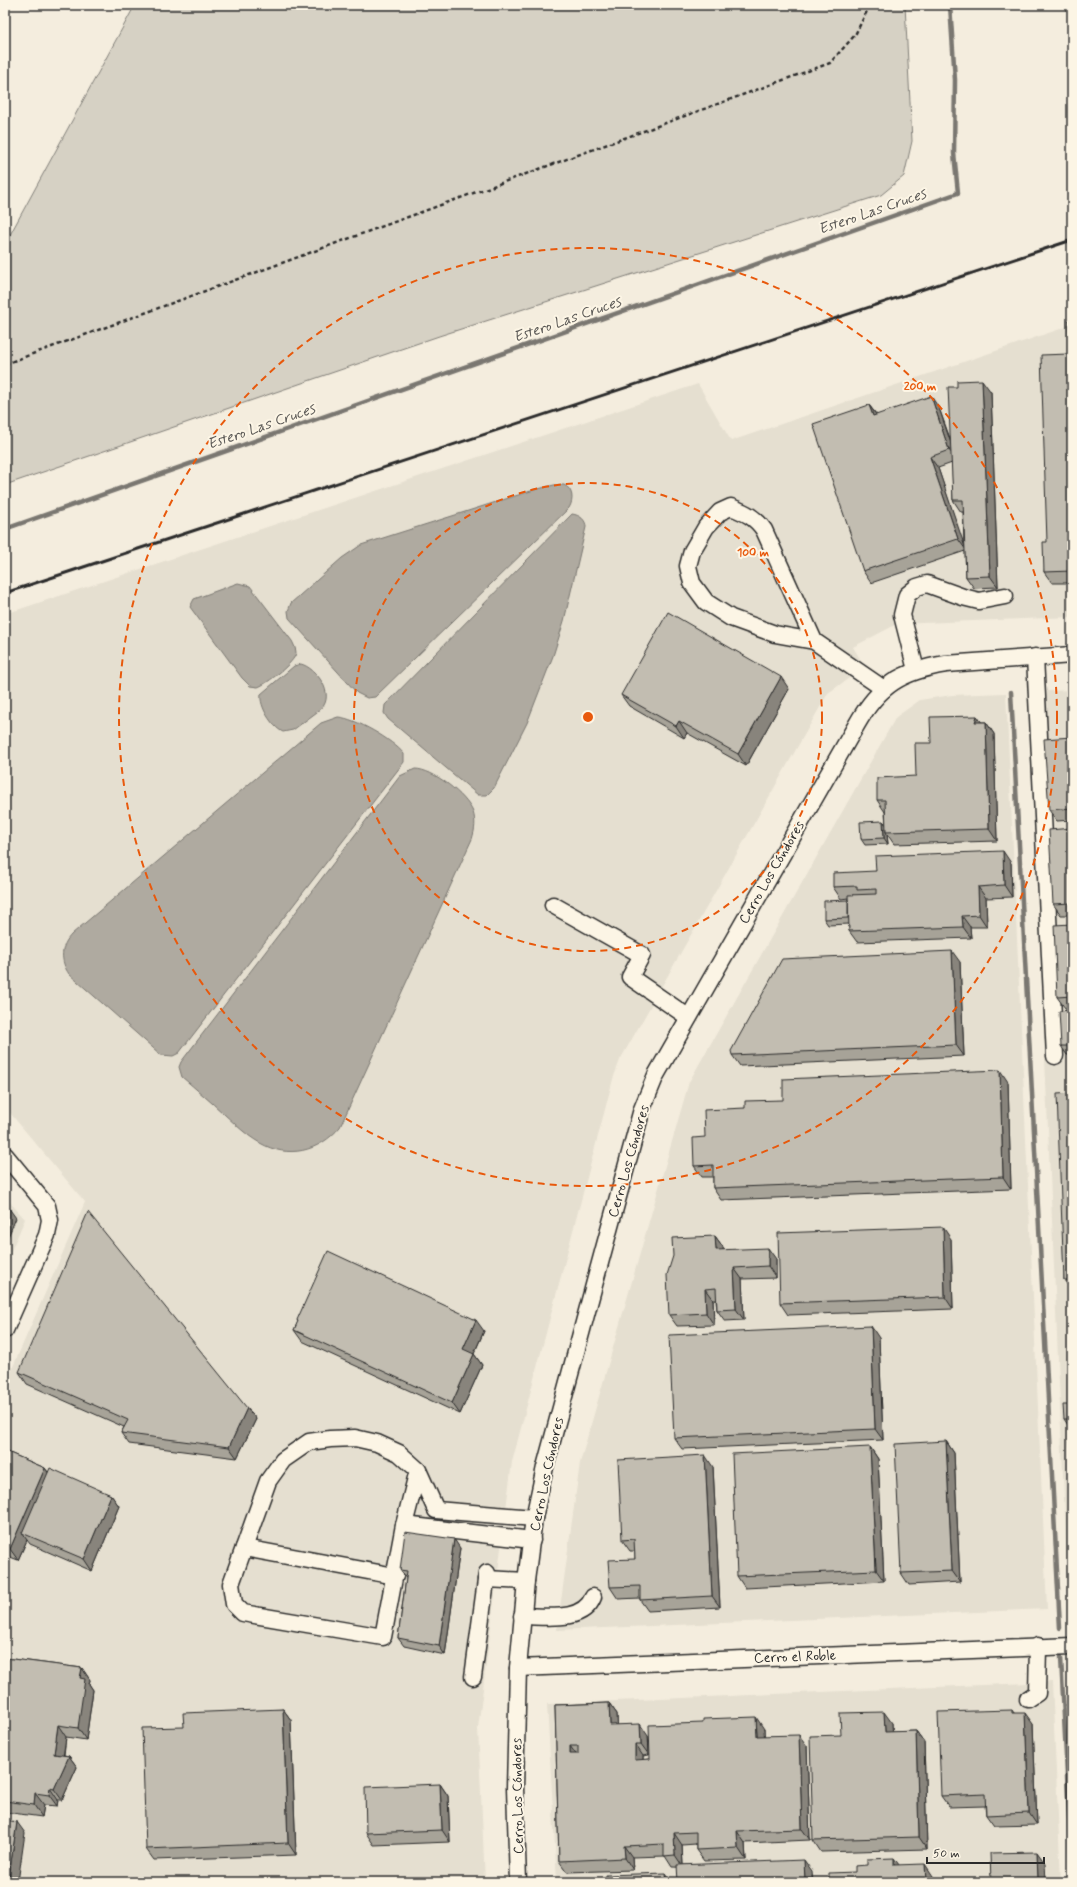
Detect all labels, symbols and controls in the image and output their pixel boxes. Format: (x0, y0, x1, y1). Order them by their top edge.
water label: Estero Las Cruces (816, 184, 930, 240)
water label: Estero Las Cruces (511, 292, 625, 348)
text: 200 m (904, 379, 937, 395)
water label: Estero Las Cruces (205, 399, 319, 455)
text: 100 m (737, 545, 770, 561)
centre of rings (581, 710, 595, 724)
street label: Cerro Los Cóndores (735, 818, 809, 927)
street label: Cerro Los Cóndores (604, 1103, 654, 1220)
street label: Cerro Los Cóndores (526, 1415, 568, 1533)
street label: Cerro el Roble (753, 1647, 837, 1667)
street label: Cerro Los Cóndores (508, 1738, 528, 1854)
scale bar (927, 1839, 1044, 1865)
text: 50 m (933, 1846, 960, 1862)

